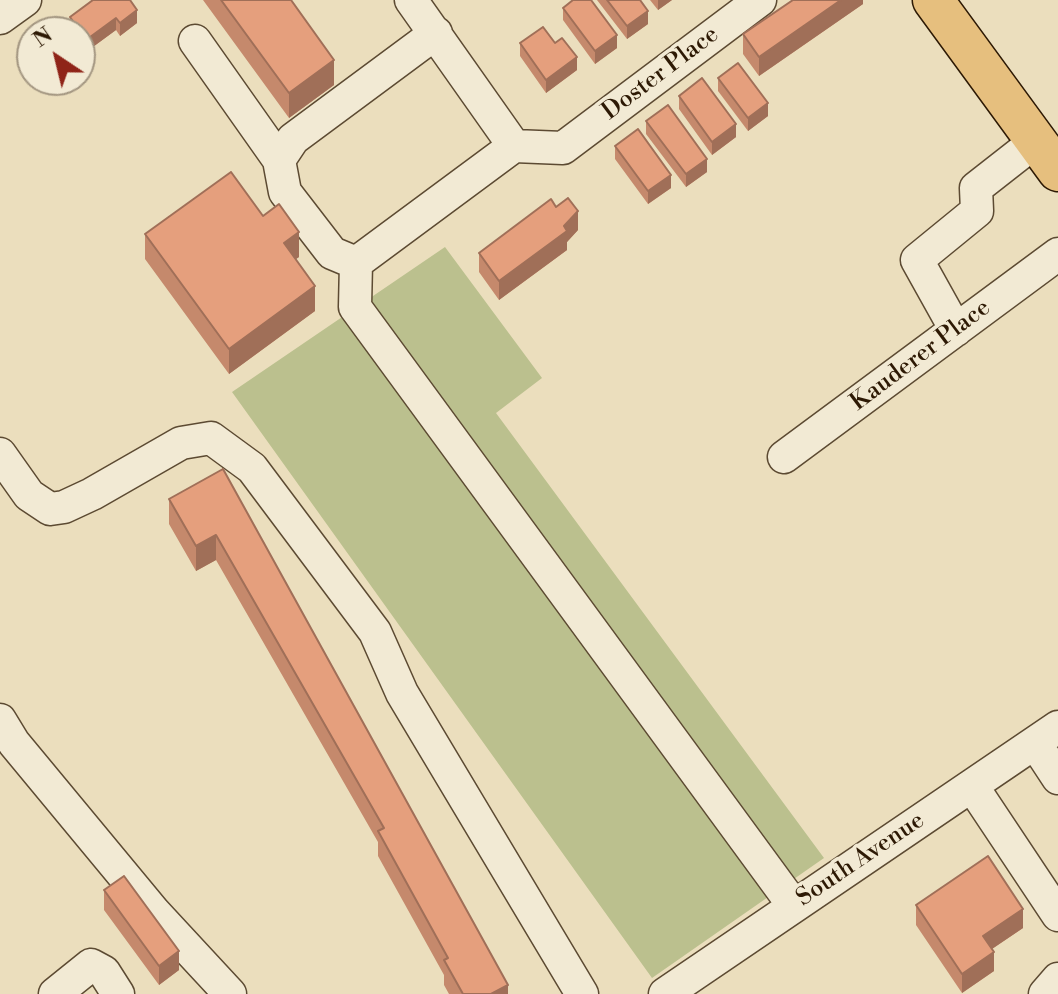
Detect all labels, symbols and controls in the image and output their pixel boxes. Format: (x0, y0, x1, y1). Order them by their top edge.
north arrow (16, 16, 96, 96)
street label: Doster Place (597, 21, 725, 127)
text: N (28, 22, 58, 54)
street label: Kauderer Place (845, 294, 997, 418)
street label: South Avenue (792, 807, 930, 913)

